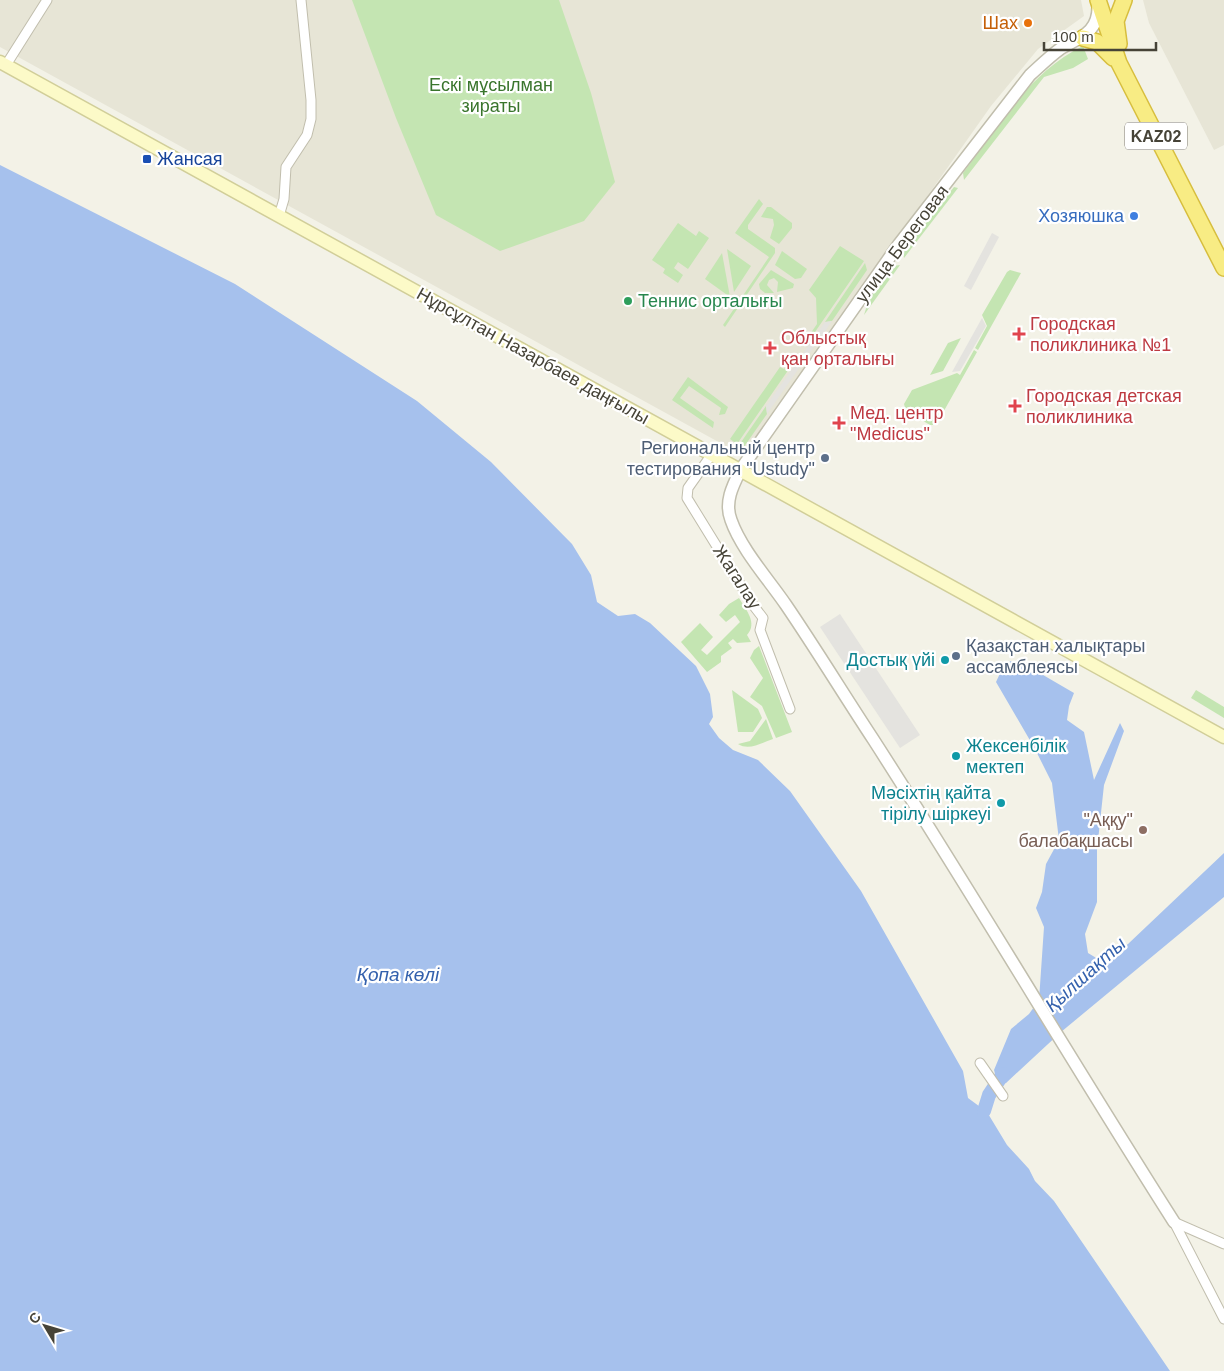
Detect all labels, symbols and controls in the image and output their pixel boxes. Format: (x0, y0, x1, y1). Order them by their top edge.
place label: Шах (982, 13, 1018, 33)
marker: Шах (1022, 17, 1034, 29)
scale bar (1044, 20, 1156, 52)
text: 100 m (1052, 28, 1094, 45)
park label: Ескі мұсылман зираты (429, 75, 553, 116)
road number: KАZ02 (1125, 122, 1187, 150)
place label: Жансая (157, 149, 223, 169)
marker: Жансая (141, 153, 153, 165)
street label: улица Береговая (851, 181, 953, 307)
place label: Хозяюшка (1038, 206, 1125, 226)
marker: Хозяюшка (1128, 210, 1140, 222)
street label: Нұрсұлтан Назарбаев даңғылы (413, 284, 653, 428)
place label: Теннис орталығы (638, 291, 783, 311)
marker: Теннис орталығы (622, 295, 634, 307)
place label: Городская поликлиника №1 (1030, 314, 1171, 355)
marker: Городская поликлиника №1 (1012, 327, 1026, 341)
place label: Облыстық қан орталығы (781, 328, 894, 369)
marker: Облыстық қан орталығы (763, 341, 777, 355)
place label: Городская детская поликлиника (1026, 386, 1182, 427)
marker: Городская детская поликлиника (1008, 399, 1022, 413)
place label: Мед. центр "Medicus" (850, 403, 944, 444)
marker: Мед. центр "Medicus" (832, 416, 846, 430)
place label: Региональный центр тестирования "Ustudy" (627, 438, 815, 479)
marker: Региональный центр тестирования "Ustudy" (819, 452, 831, 464)
street label: Жагалау (709, 541, 765, 613)
place label: Қазақстан халықтары ассамблеясы (966, 636, 1146, 677)
place label: Достық үйі (846, 650, 935, 670)
marker: Қазақстан халықтары ассамблеясы (950, 650, 962, 662)
marker: Достық үйі (939, 654, 951, 666)
place label: Жексенбілік мектеп (966, 736, 1066, 777)
marker: Жексенбілік мектеп (950, 750, 962, 762)
place label: Мәсіхтің қайта тірілу шіркеуі (871, 783, 992, 824)
marker: Мәсіхтің қайта тірілу шіркеуі (995, 797, 1007, 809)
place label: "Аққу" балабақшасы (1018, 810, 1133, 851)
marker: "Аққу" балабақшасы (1137, 824, 1149, 836)
water label: Қылшақты (1041, 933, 1130, 1016)
water label: Қопа көлі (357, 964, 440, 985)
north arrow (20, 1301, 70, 1351)
text: С (25, 1309, 44, 1327)

